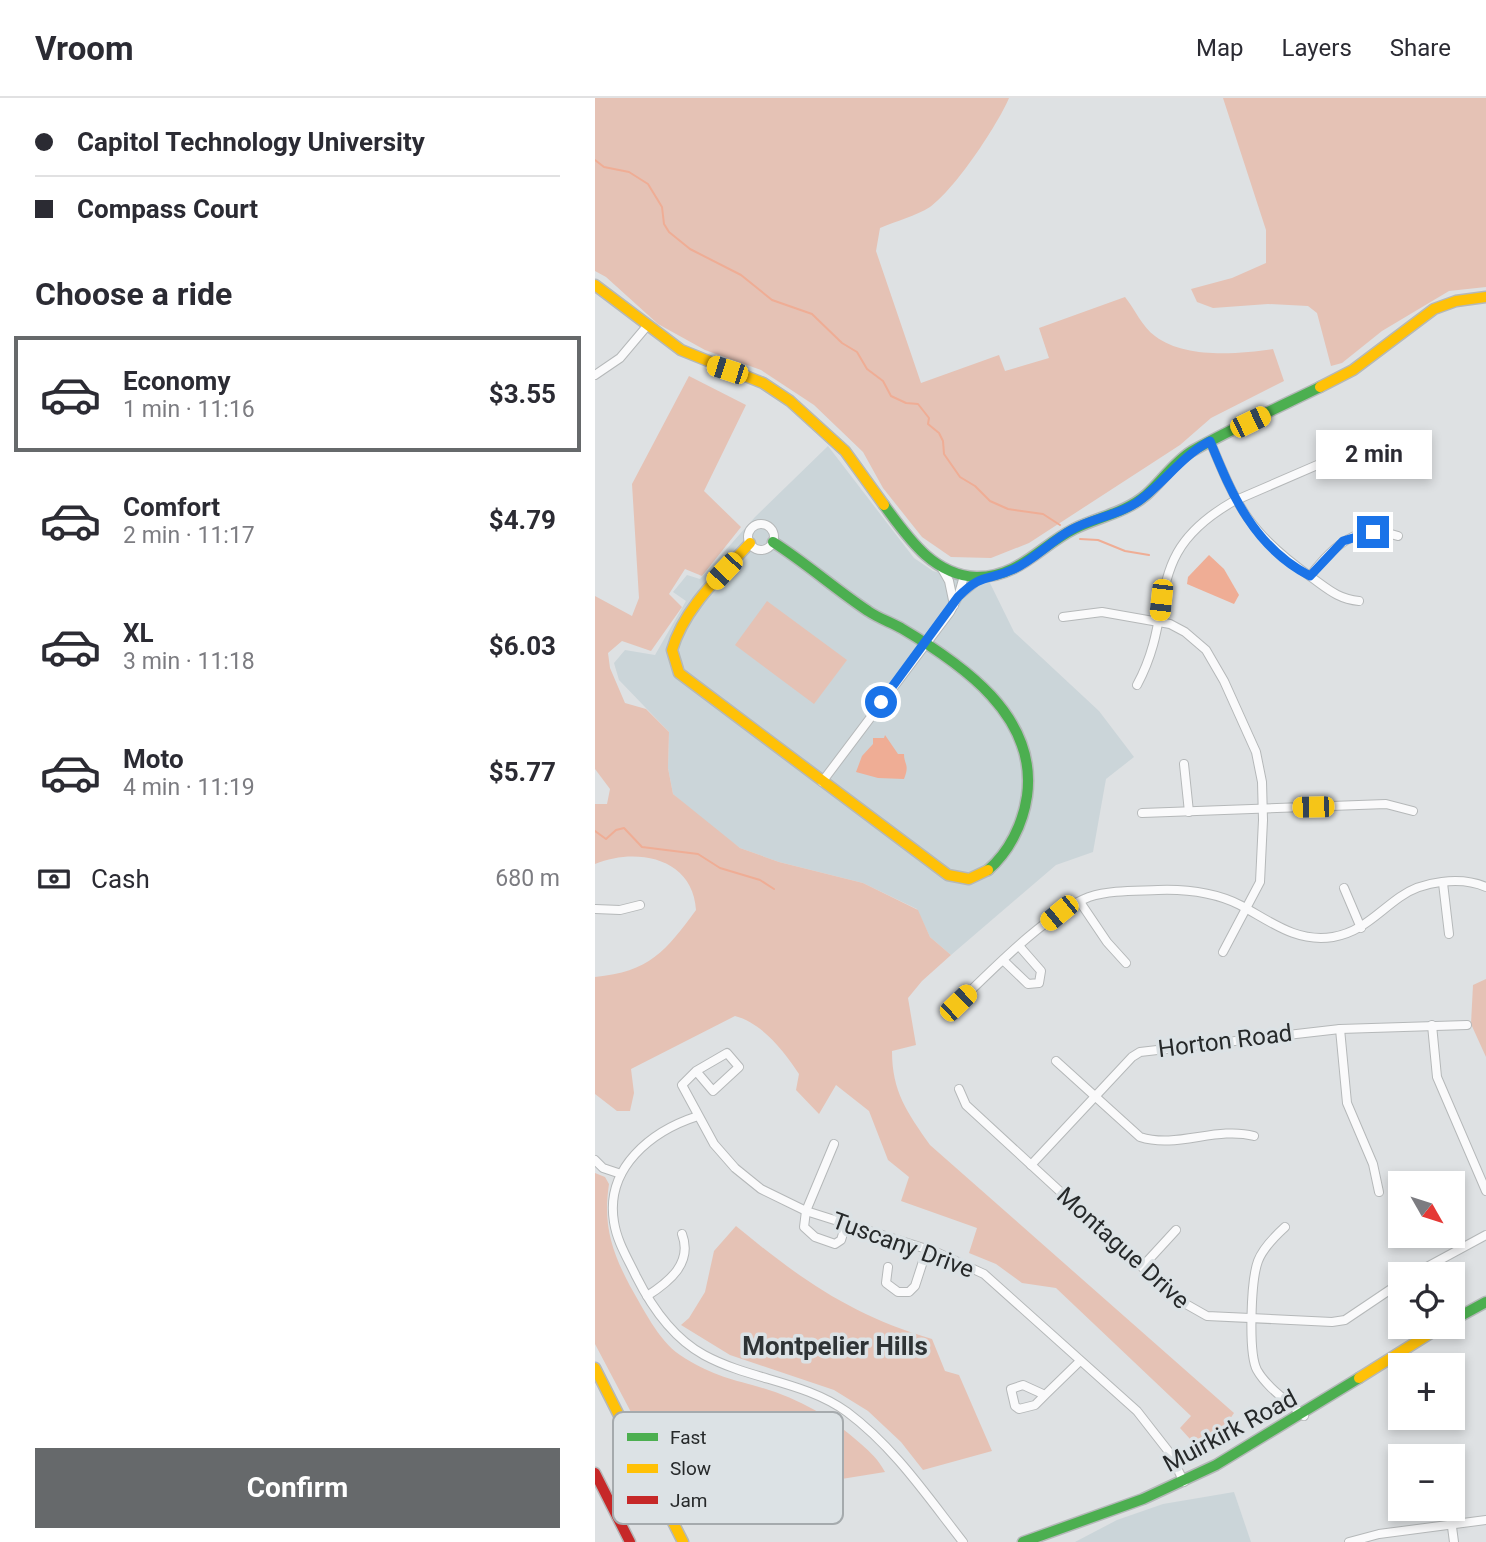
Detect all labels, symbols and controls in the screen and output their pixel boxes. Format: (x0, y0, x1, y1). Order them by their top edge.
text: Vroom (35, 29, 134, 68)
text: Map (1196, 34, 1244, 62)
text: Layers (1282, 34, 1352, 62)
text: Share (1390, 34, 1451, 62)
text: Capitol Technology University (77, 127, 425, 157)
text: Compass Court (77, 194, 258, 224)
text: Choose a ride (35, 275, 232, 313)
car (704, 354, 751, 386)
icon: car (39, 363, 102, 426)
text: Economy (123, 366, 230, 396)
text: $3.55 (489, 379, 556, 409)
text: 1 min · 11:16 (123, 396, 255, 423)
car (1227, 403, 1274, 441)
callout: 2 min (1315, 430, 1431, 480)
text: 2 min (1345, 441, 1403, 468)
icon: car (39, 489, 102, 552)
text: Comfort (123, 492, 220, 522)
text: $4.79 (489, 505, 556, 535)
route end (1357, 516, 1389, 548)
text: 2 min · 11:17 (123, 522, 255, 549)
car (702, 548, 747, 594)
car (1149, 578, 1174, 622)
icon: car (39, 615, 102, 678)
text: XL (123, 618, 154, 648)
text: $6.03 (489, 631, 556, 661)
text: 3 min · 11:18 (123, 648, 255, 675)
route start (865, 686, 897, 718)
icon: car (39, 741, 102, 804)
text: Moto (123, 744, 184, 774)
text: $5.77 (489, 757, 556, 787)
text: 4 min · 11:19 (123, 774, 255, 801)
car (1292, 796, 1335, 818)
icon: cash (35, 860, 73, 898)
text: Cash (91, 864, 150, 894)
text: 680 m (495, 865, 560, 892)
car (1037, 892, 1082, 934)
car (936, 981, 981, 1025)
street label: Horton Road (1156, 1019, 1294, 1063)
north arrow (1388, 1171, 1465, 1248)
map controls (1388, 1171, 1465, 1521)
street label: Montague Drive (1051, 1181, 1195, 1315)
street label: Tuscany Drive (828, 1206, 978, 1284)
button: locate (1388, 1262, 1465, 1339)
district label: Montpelier Hills (742, 1331, 928, 1361)
button: + (1388, 1353, 1465, 1430)
street label: Muirkirk Road (1158, 1384, 1302, 1478)
legend (613, 1412, 843, 1524)
text: Fast (670, 1426, 707, 1449)
button: − (1388, 1444, 1465, 1521)
button: Confirm (35, 1448, 560, 1528)
text: Slow (670, 1457, 711, 1480)
text: Jam (670, 1489, 707, 1512)

